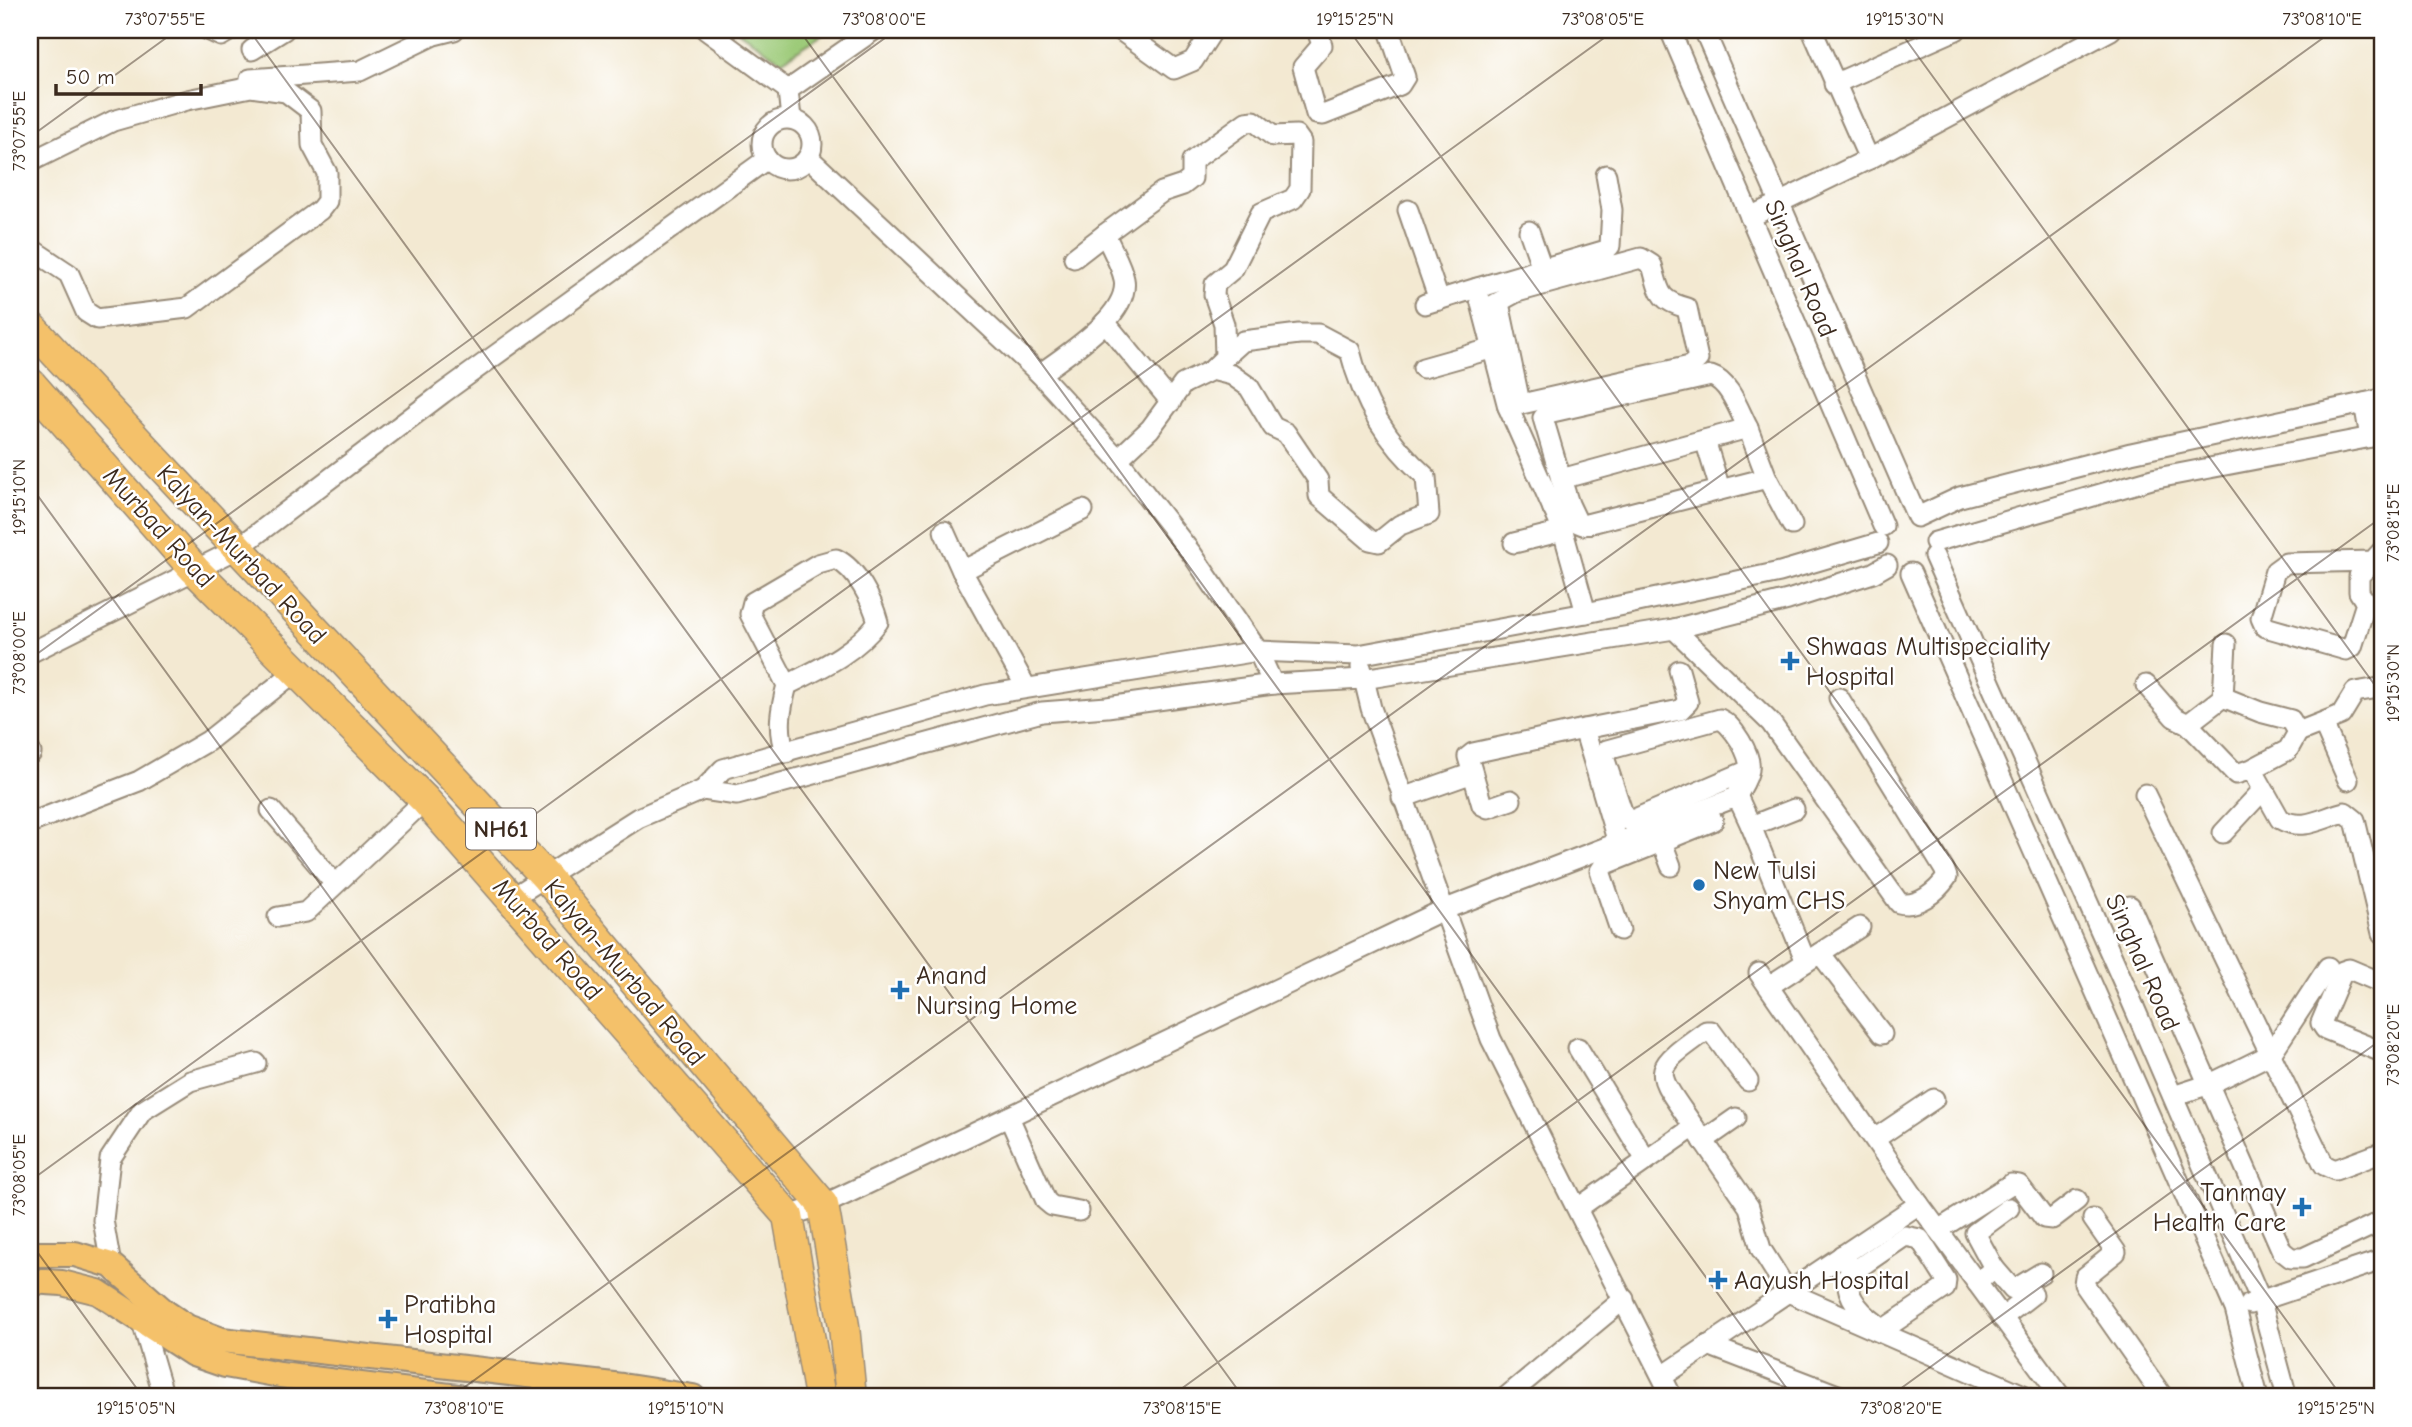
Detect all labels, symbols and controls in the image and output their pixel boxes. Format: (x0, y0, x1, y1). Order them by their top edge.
text: 73°07'55"E (125, 9, 205, 30)
text: 73°08'00"E (842, 9, 926, 30)
text: 19°15'25"N (1316, 9, 1394, 30)
text: 73°08'05"E (1562, 9, 1644, 30)
text: 19°15'30"N (1866, 9, 1944, 30)
text: 73°08'10"E (2282, 9, 2362, 30)
scale bar (56, 52, 201, 96)
text: 50 m (66, 65, 115, 89)
text: 73°07'55"E (9, 91, 30, 171)
street label: Singhal Road (1758, 195, 1842, 342)
text: 19°15'10"N (9, 459, 30, 535)
street label: Kalyan-Murbad Road (150, 459, 332, 651)
street label: Murbad Road (96, 461, 220, 594)
text: 73°08'15"E (2383, 484, 2404, 562)
text: 73°08'00"E (9, 611, 30, 695)
place label: Shwaas Multispeciality Hospital (1806, 632, 2050, 692)
text: 19°15'30"N (2383, 644, 2404, 722)
marker: Shwaas Multispeciality Hospital (1780, 651, 1800, 671)
road number: NH61 (466, 808, 536, 850)
place label: New Tulsi Shyam CHS (1713, 856, 1845, 916)
street label: Murbad Road (486, 873, 608, 1007)
street label: Kalyan-Murbad Road (537, 873, 711, 1072)
marker: New Tulsi Shyam CHS (1691, 877, 1707, 893)
street label: Singhal Road (2099, 889, 2186, 1035)
place label: Anand Nursing Home (916, 961, 1077, 1021)
marker: Anand Nursing Home (890, 980, 910, 1000)
text: 73°08'20"E (2383, 1004, 2404, 1086)
text: 73°08'05"E (9, 1134, 30, 1216)
place label: Tanmay Health Care (2153, 1178, 2286, 1238)
marker: Tanmay Health Care (2292, 1197, 2312, 1217)
place label: Aayush Hospital (1734, 1266, 1910, 1296)
marker: Aayush Hospital (1708, 1270, 1728, 1290)
place label: Pratibha Hospital (404, 1290, 496, 1350)
marker: Pratibha Hospital (378, 1309, 398, 1329)
text: 19°15'05"N (96, 1398, 176, 1419)
text: 73°08'10"E (424, 1398, 504, 1419)
text: 19°15'10"N (648, 1398, 724, 1419)
text: 73°08'15"E (1143, 1398, 1221, 1419)
text: 73°08'20"E (1860, 1398, 1942, 1419)
text: 19°15'25"N (2297, 1398, 2375, 1419)

